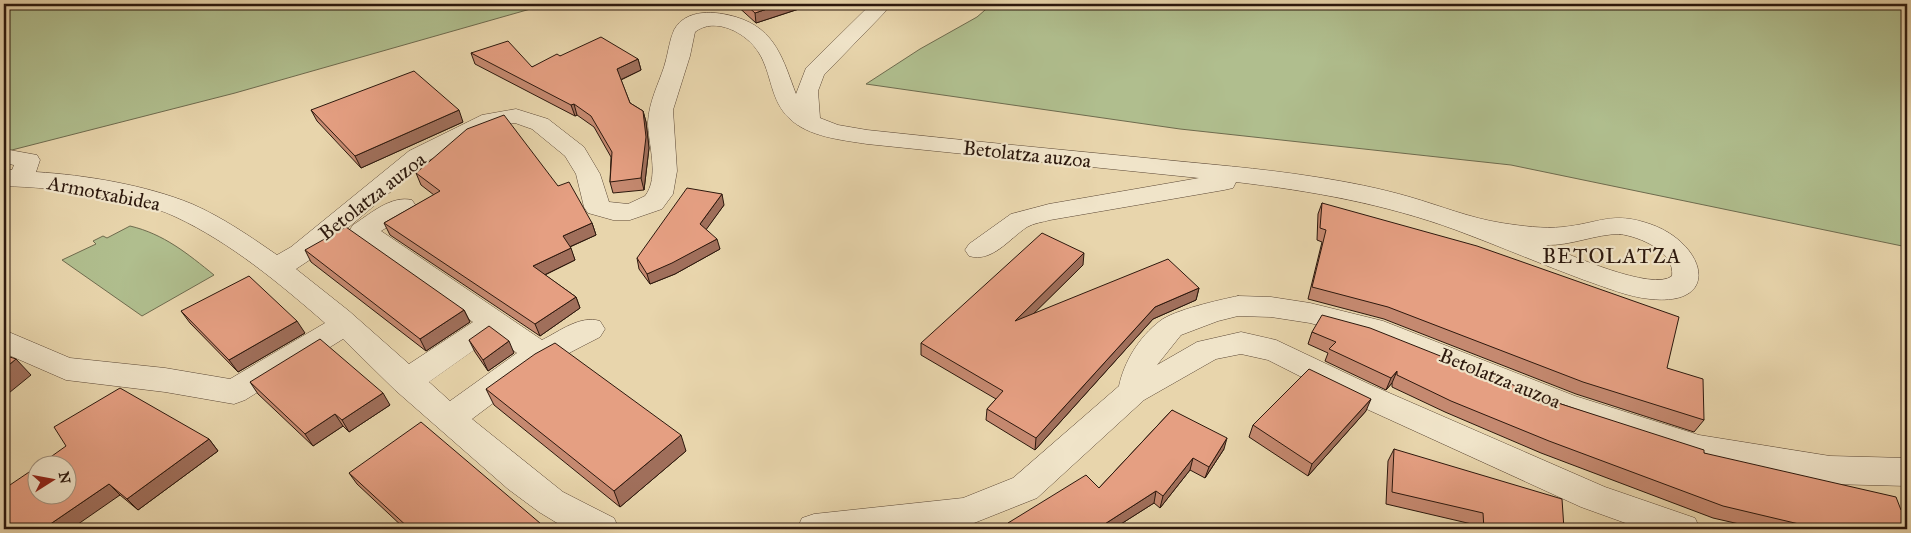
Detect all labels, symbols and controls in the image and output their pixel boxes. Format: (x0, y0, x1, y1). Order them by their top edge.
street label: Betolatza auzoa (962, 135, 1093, 173)
street label: Betolatza auzoa (314, 147, 431, 245)
street label: Armotxabidea (45, 170, 163, 216)
district label: BETOLATZA (1542, 243, 1682, 269)
street label: Betolatza auzoa (1436, 343, 1565, 413)
north arrow (28, 456, 78, 506)
text: N (55, 470, 74, 485)

